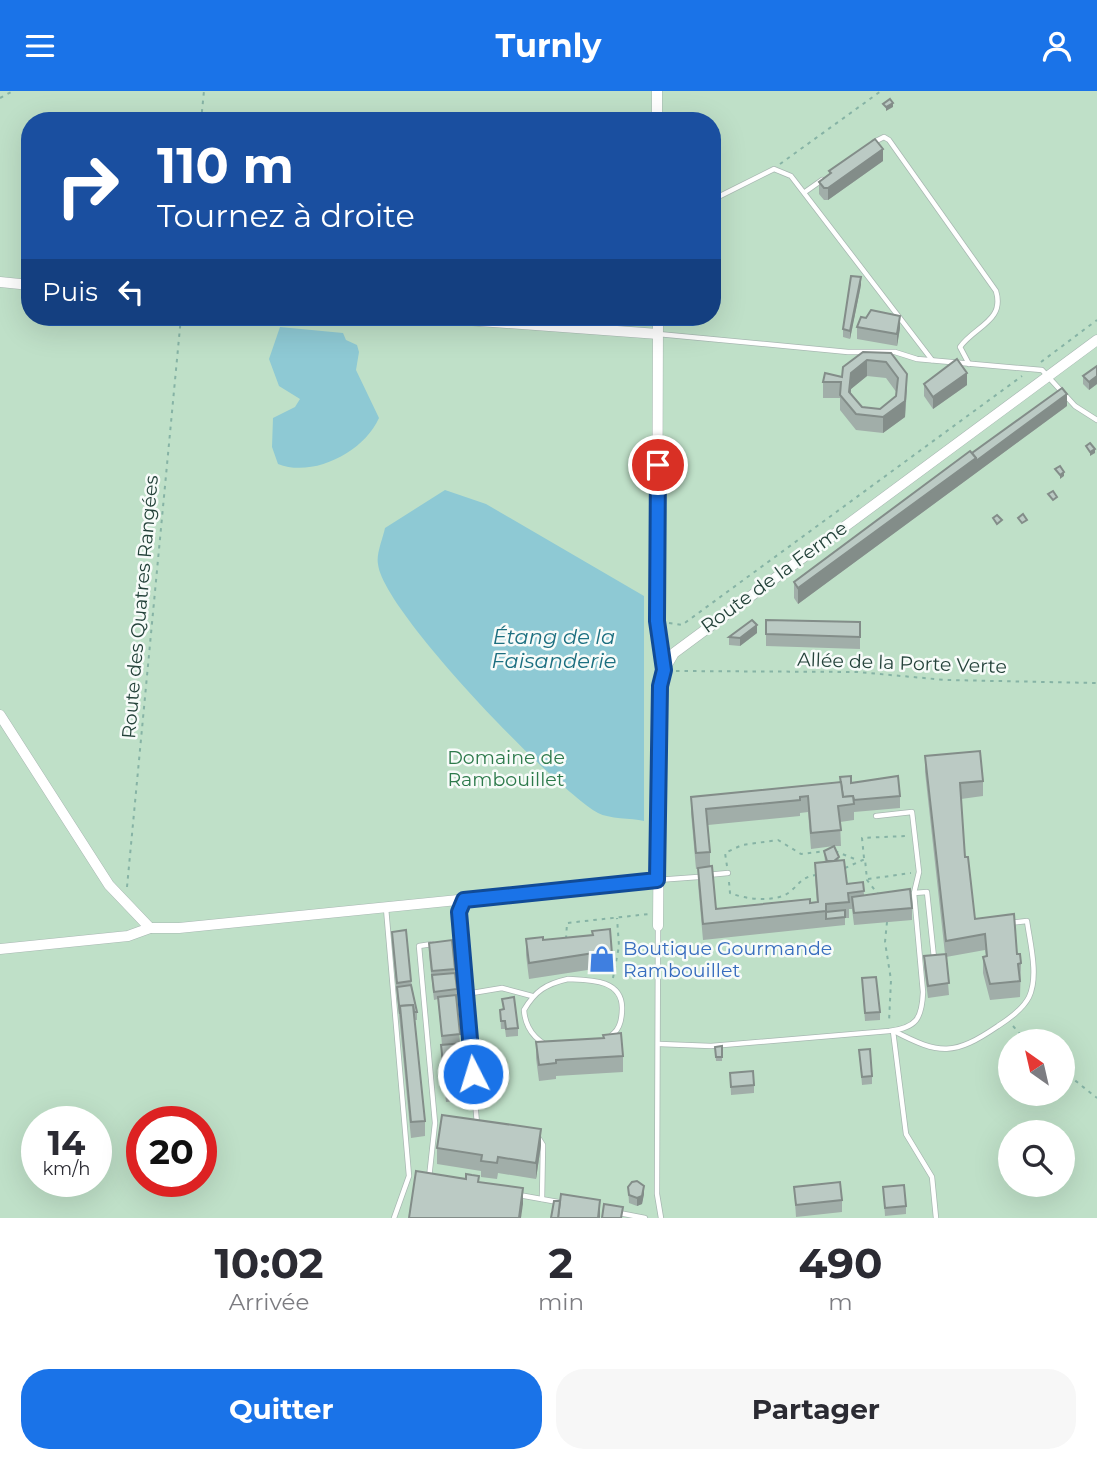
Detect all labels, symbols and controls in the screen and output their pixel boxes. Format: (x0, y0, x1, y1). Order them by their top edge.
text: Turnly (496, 26, 601, 65)
icon: menu (21, 27, 59, 65)
icon: person (1038, 27, 1076, 65)
text: 110 m (157, 136, 294, 195)
icon: right (42, 140, 133, 231)
text: Tournez à droite (157, 196, 415, 235)
icon: left (112, 273, 150, 311)
text: Puis (42, 276, 98, 308)
pin (628, 435, 688, 495)
icon: arrive (639, 446, 677, 484)
street label: Route des Quatres Rangées (117, 474, 163, 740)
street label: Route de la Ferme (696, 516, 852, 638)
water label: Étang de la Faisanderie (491, 624, 617, 673)
street label: Allée de la Porte Verte (797, 648, 1007, 678)
park label: Domaine de Rambouillet (447, 746, 565, 791)
place label: Boutique Gourmande Rambouillet (623, 937, 832, 982)
shop icon: Boutique Gourmande Rambouillet (587, 944, 617, 974)
north arrow (998, 1029, 1074, 1106)
map controls (998, 1029, 1075, 1197)
position arrow (436, 1037, 510, 1111)
speed limit sign: 20 (126, 1106, 217, 1197)
button: search (998, 1120, 1075, 1197)
text: 14 (48, 1121, 85, 1164)
text: km/h (42, 1158, 91, 1180)
text: 10:02 (214, 1237, 324, 1289)
text: 2 (549, 1237, 573, 1289)
text: 490 (798, 1237, 883, 1289)
text: Arrivée (229, 1288, 309, 1316)
text: min (538, 1288, 584, 1316)
text: m (828, 1288, 853, 1316)
button: Quitter (21, 1369, 542, 1449)
button: Partager (556, 1369, 1076, 1449)

